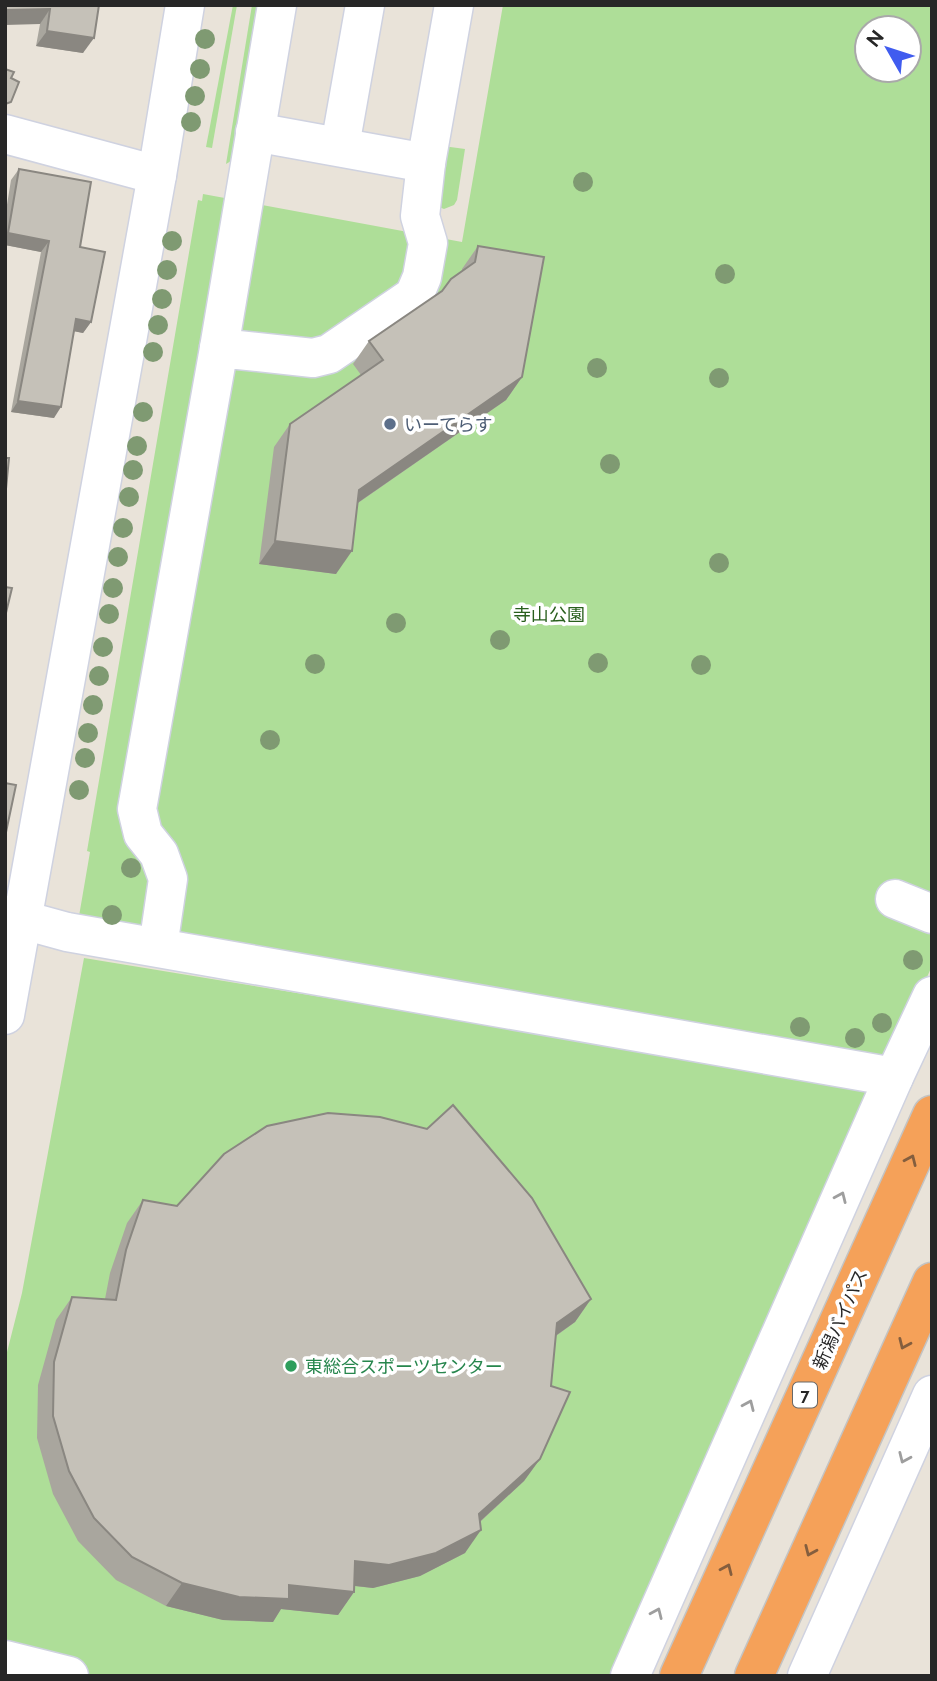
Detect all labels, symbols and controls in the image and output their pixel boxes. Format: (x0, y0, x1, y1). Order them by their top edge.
north arrow (853, 14, 923, 84)
text: N (862, 26, 888, 51)
place label: いーてらす (404, 414, 493, 435)
marker: いーてらす (382, 416, 398, 432)
park label: 寺山公園 (513, 604, 585, 625)
one-way arrow (903, 1155, 917, 1168)
one-way arrow (833, 1192, 847, 1204)
street label: 新潟バイパス (809, 1266, 871, 1372)
one-way arrow (898, 1337, 912, 1349)
place label: 東総合スポーツセンター (305, 1356, 503, 1377)
marker: 東総合スポーツセンター (283, 1358, 299, 1374)
road number: 7 (793, 1382, 817, 1408)
one-way arrow (741, 1400, 755, 1412)
one-way arrow (898, 1450, 912, 1463)
one-way arrow (804, 1544, 818, 1556)
one-way arrow (719, 1564, 733, 1576)
one-way arrow (649, 1608, 663, 1621)

